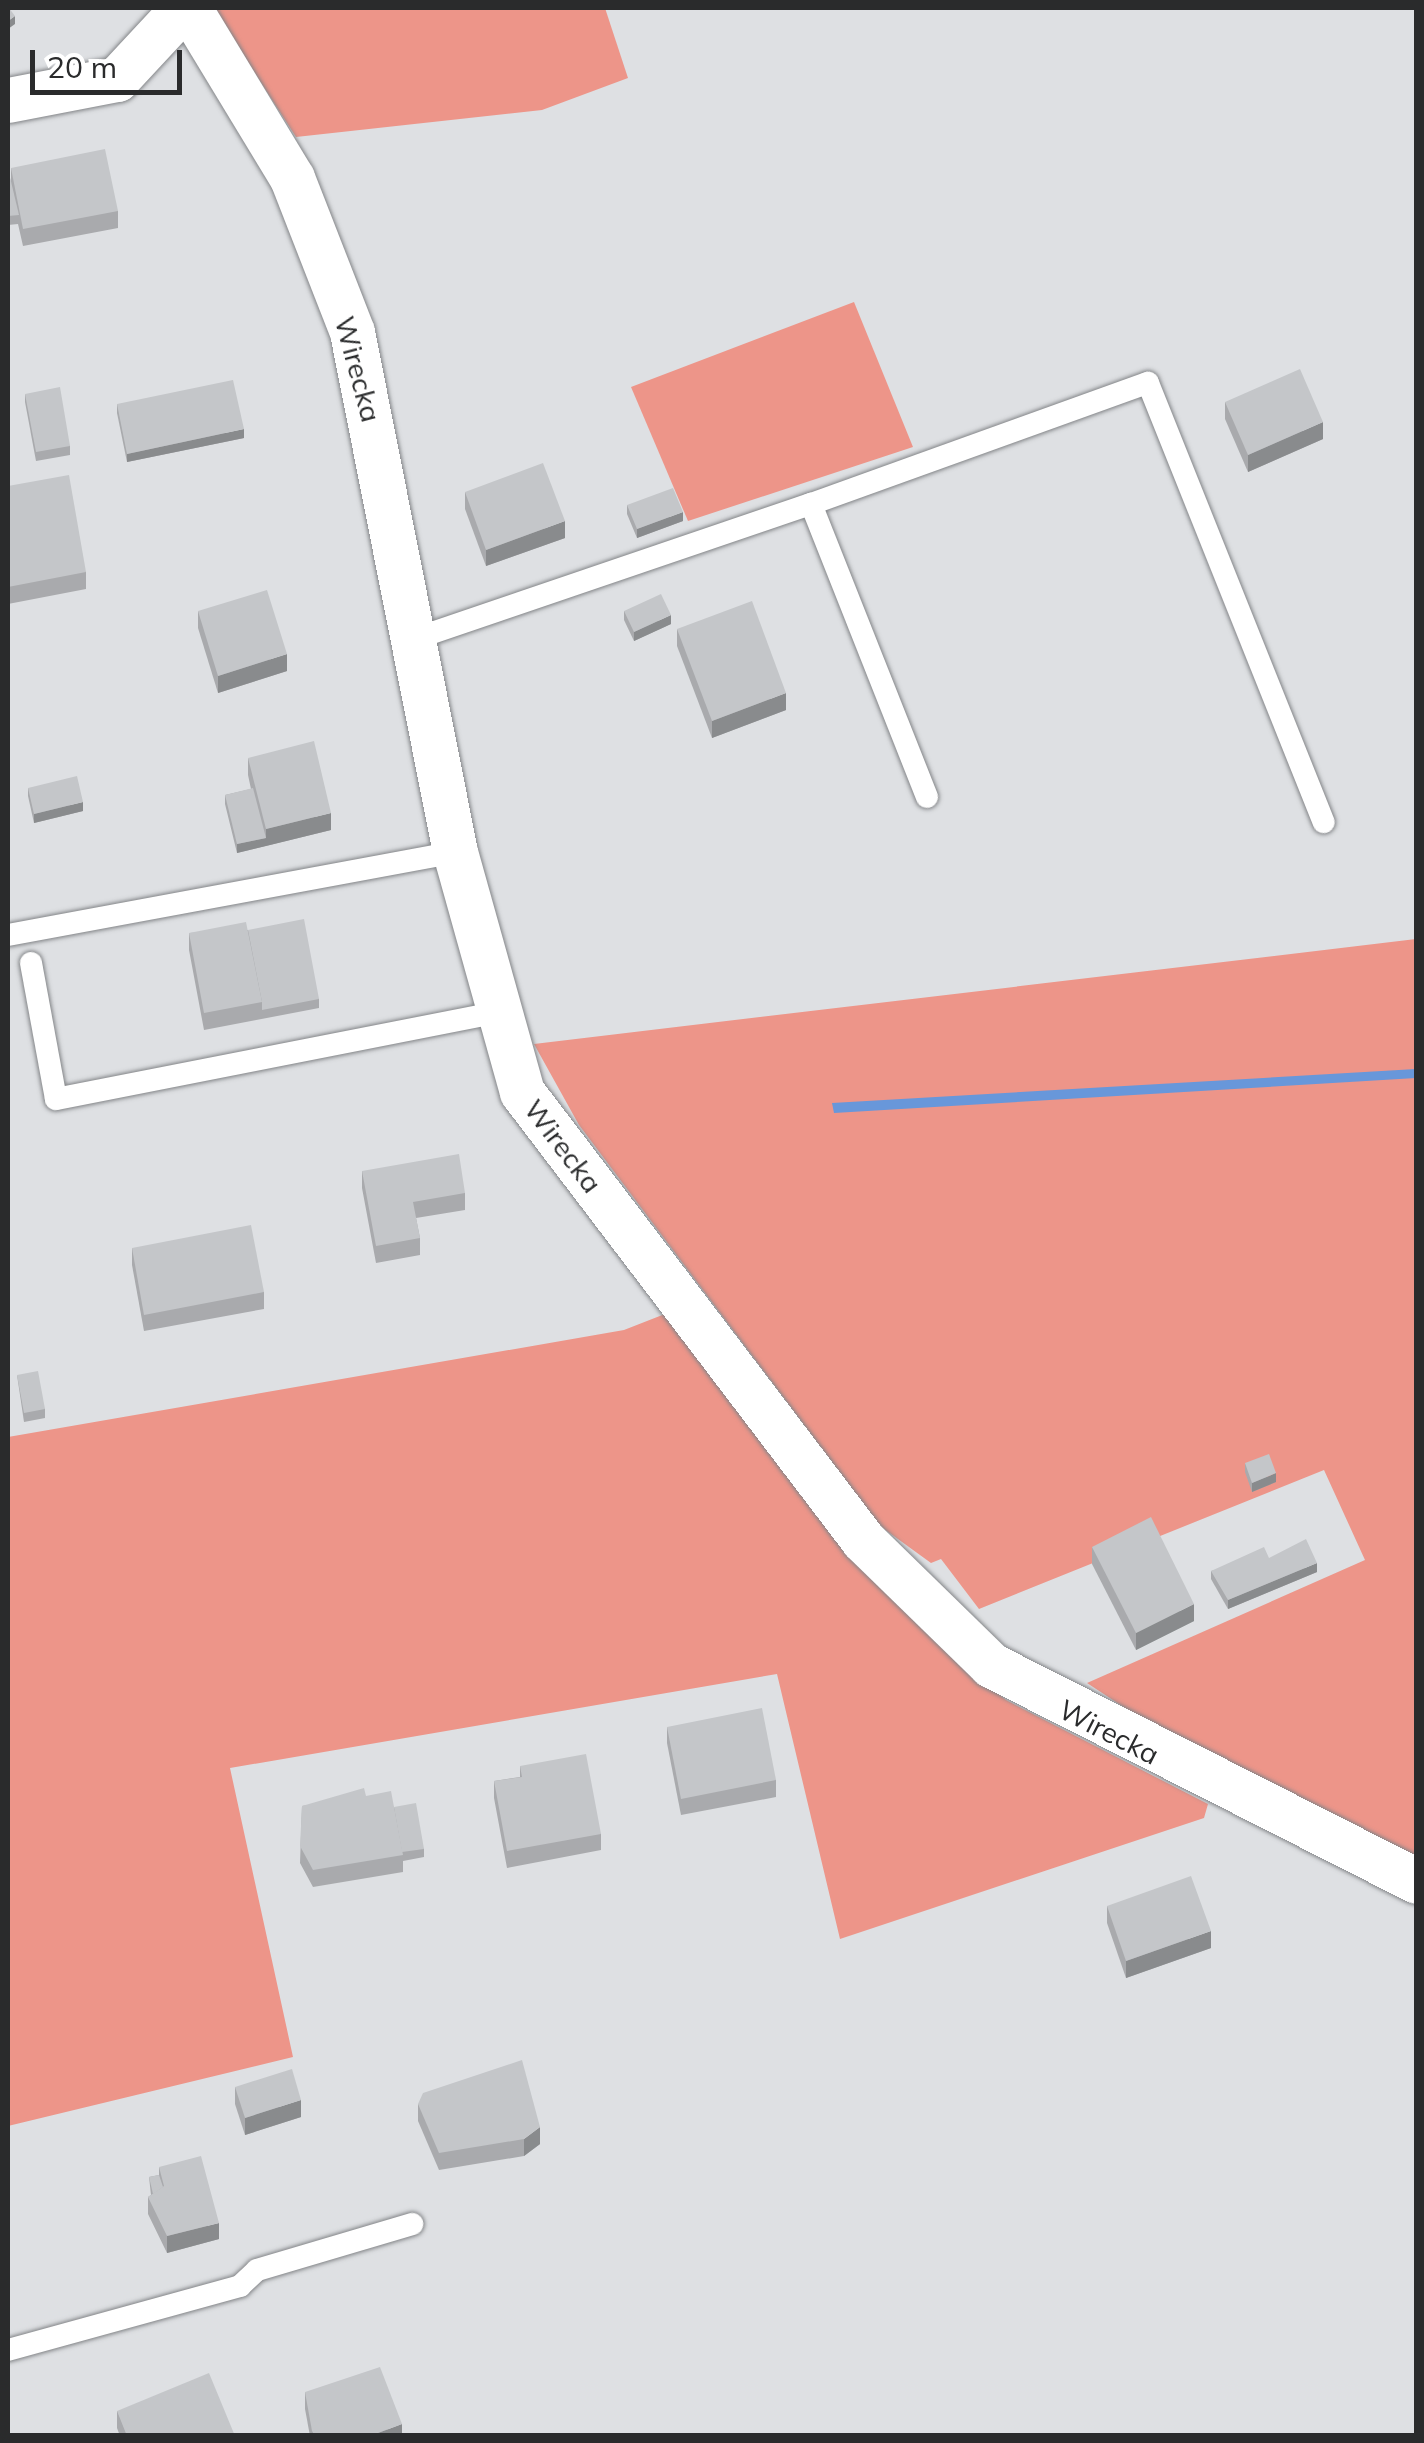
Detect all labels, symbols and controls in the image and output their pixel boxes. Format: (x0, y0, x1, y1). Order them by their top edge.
scale bar (35, 30, 188, 92)
text: 20 m (47, 48, 117, 86)
street label: Wirecka (328, 313, 388, 425)
street label: Wirecka (517, 1093, 609, 1199)
street label: Wirecka (1053, 1693, 1165, 1771)

